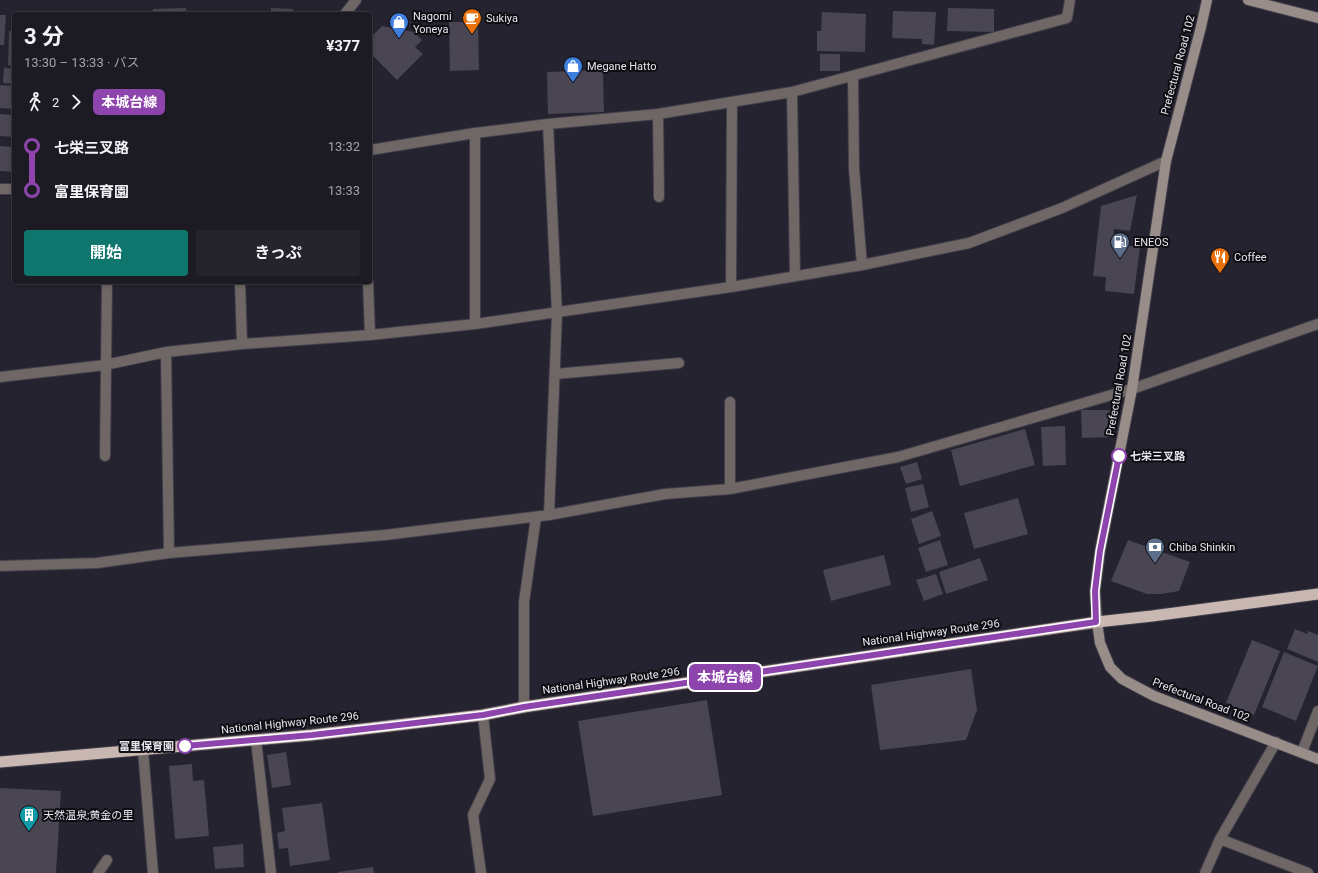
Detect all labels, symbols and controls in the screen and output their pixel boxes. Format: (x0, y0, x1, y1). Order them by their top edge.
cafe icon: Sukiya (461, 7, 483, 35)
place label: Nagomi Yoneya (413, 10, 452, 36)
shop icon: Nagomi Yoneya (388, 11, 410, 39)
place label: Sukiya (486, 12, 518, 25)
street label: Prefectural Road 102 (1158, 14, 1198, 116)
text: 3 分 (24, 24, 64, 49)
text: ¥377 (326, 37, 360, 55)
text: 13:30 – 13:33 · バス (24, 55, 140, 70)
shop icon: Megane Hatto (562, 55, 584, 83)
place label: Megane Hatto (587, 60, 656, 73)
icon: walk (24, 91, 46, 113)
icon: forward (65, 91, 87, 113)
text: 本城台線 (101, 94, 157, 110)
text: 2 (52, 95, 59, 110)
text: 七栄三叉路 (54, 139, 129, 157)
text: 13:32 (328, 139, 360, 154)
text: 富里保育園 (54, 183, 129, 201)
text: 13:33 (328, 183, 360, 198)
button: 開始 (24, 230, 188, 276)
button: きっぷ (196, 230, 360, 276)
fuel station icon: ENEOS (1109, 231, 1131, 259)
place label: ENEOS (1134, 236, 1169, 249)
restaurant icon: Coffee (1209, 246, 1231, 274)
place label: Coffee (1234, 251, 1267, 264)
street label: Prefectural Road 102 (1104, 333, 1134, 437)
marker: 七栄三叉路 (1111, 448, 1127, 464)
place label: 七栄三叉路 (1130, 450, 1186, 463)
bank icon: Chiba Shinkin (1144, 536, 1166, 564)
place label: Chiba Shinkin (1169, 541, 1235, 554)
street label: National Highway Route 296 (862, 617, 1000, 649)
line badge: 本城台線 (697, 664, 753, 690)
street label: National Highway Route 296 (542, 665, 680, 697)
text: 本城台線 (697, 669, 753, 685)
street label: Prefectural Road 102 (1151, 676, 1251, 724)
street label: National Highway Route 296 (220, 709, 360, 737)
marker: 富里保育園 (177, 738, 193, 754)
place label: 富里保育園 (119, 740, 174, 753)
building icon: 天然温泉;黄金の里 (18, 804, 40, 832)
place label: 天然温泉;黄金の里 (43, 809, 133, 822)

